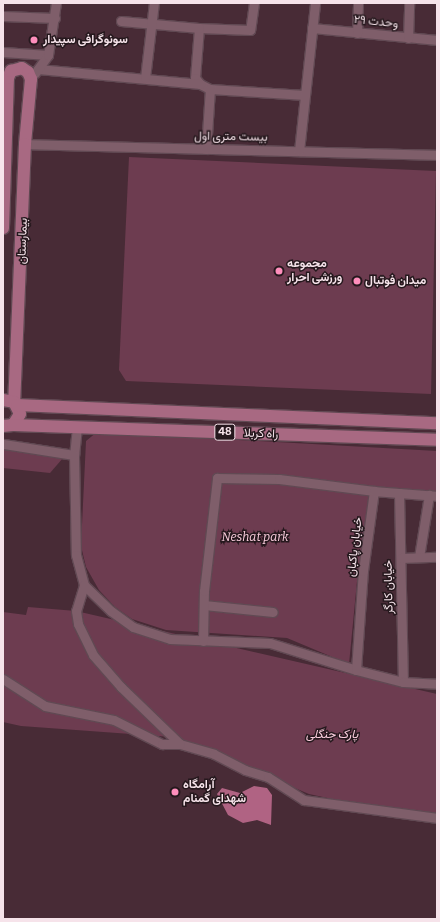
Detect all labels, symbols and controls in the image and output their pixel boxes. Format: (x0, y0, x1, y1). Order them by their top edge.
street label: وحدت ۲۹ (353, 13, 399, 31)
place label: سونوگرافی سپیدار (43, 33, 128, 47)
marker: سونوگرافی سپیدار (28, 34, 40, 46)
street label: بیست متری اول (194, 129, 268, 145)
street label: بیمارستان (15, 218, 31, 264)
place label: مجموعه ورزشی احرار (287, 257, 342, 285)
marker: مجموعه ورزشی احرار (274, 266, 284, 276)
place label: میدان فوتبال (365, 274, 426, 288)
marker: میدان فوتبال (352, 276, 362, 286)
road number: 48 (214, 423, 236, 441)
street label: راه کربلا (244, 426, 278, 442)
street label: خیابان پاکبان (344, 516, 366, 578)
park label: Neshat park (222, 531, 288, 545)
street label: خیابان کارگر (381, 560, 397, 614)
park label: پارک جنگلی (306, 728, 358, 742)
place label: آرامگاه شهدای گمنام (183, 778, 246, 806)
marker: آرامگاه شهدای گمنام (170, 787, 180, 797)

